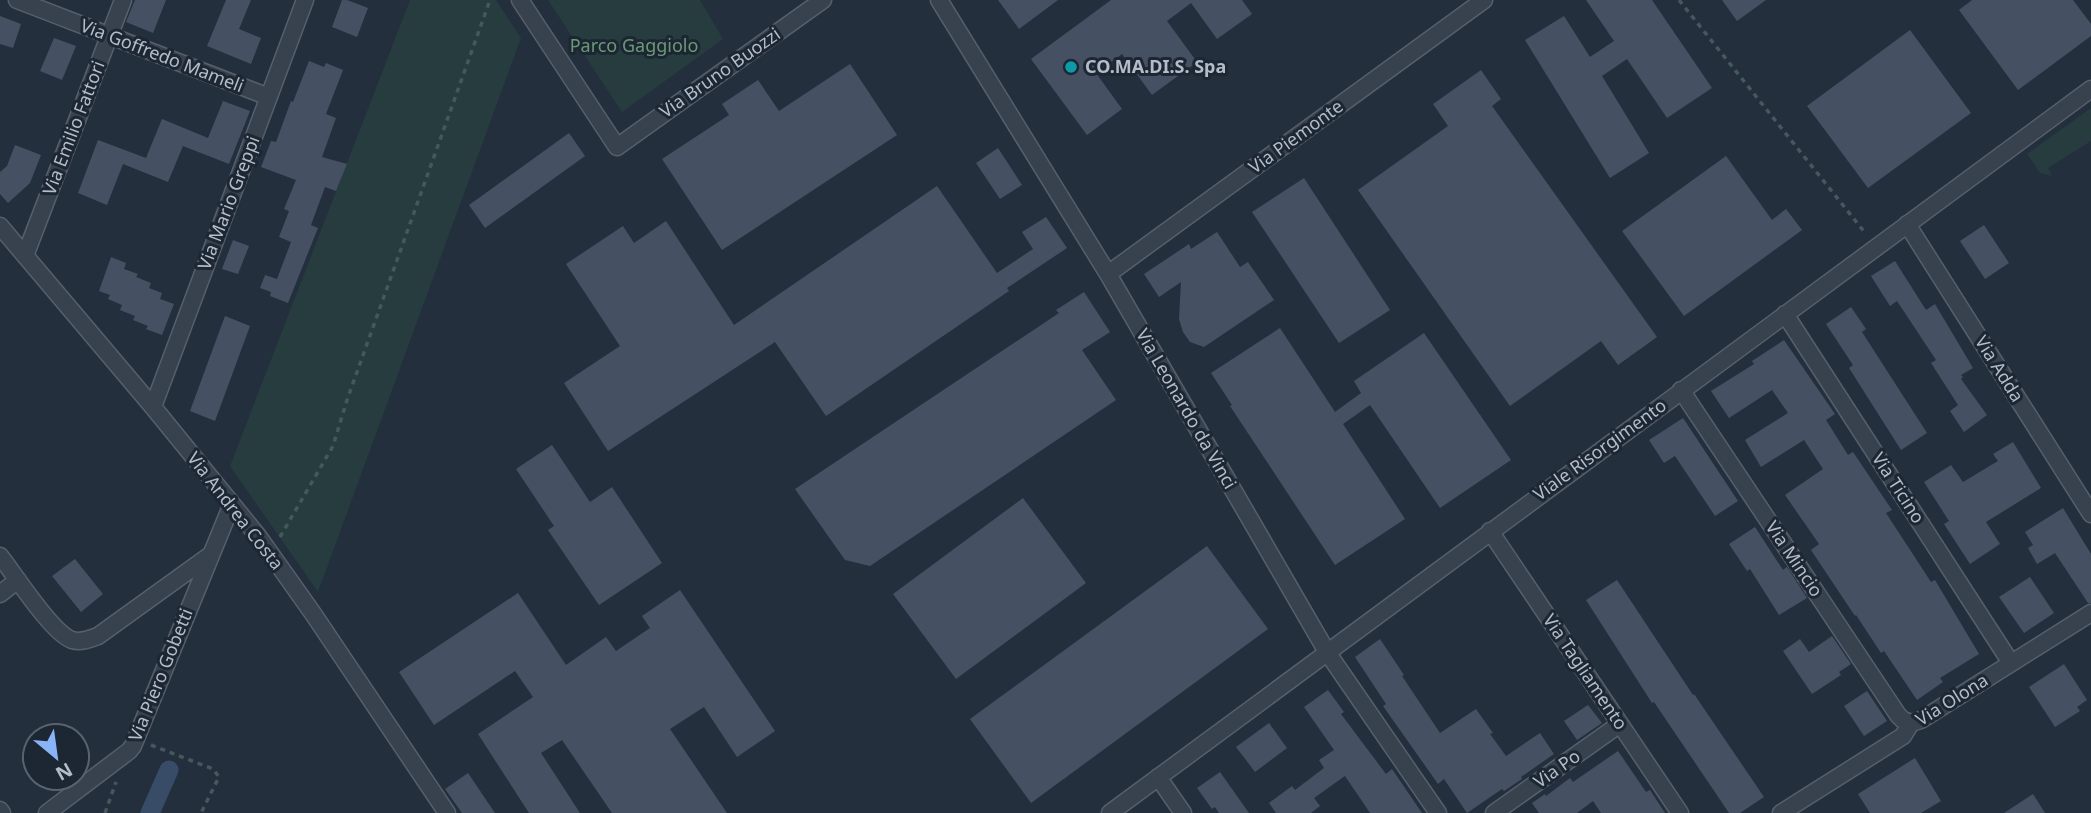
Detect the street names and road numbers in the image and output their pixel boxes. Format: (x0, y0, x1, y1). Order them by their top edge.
street label: Via Goffredo Mameli (77, 13, 247, 97)
street label: Via Bruno Buozzi (654, 22, 785, 123)
street label: Via Emilio Fattori (36, 57, 110, 198)
street label: Via Piemonte (1243, 94, 1348, 179)
street label: Via Mario Greppi (192, 132, 265, 273)
street label: Via Leonardo da Vinci (1131, 324, 1243, 493)
street label: Via Adda (1970, 331, 2030, 406)
street label: Viale Risorgimento (1528, 393, 1671, 506)
street label: Via Andrea Costa (182, 446, 289, 574)
street label: Via Ticino (1867, 447, 1931, 528)
street label: Via Mincio (1761, 516, 1829, 601)
street label: Via Piero Gobetti (122, 605, 198, 745)
street label: Via Tagliamento (1538, 609, 1633, 734)
street label: Via Olona (1911, 668, 1992, 731)
street label: Via Po (1528, 743, 1585, 793)

